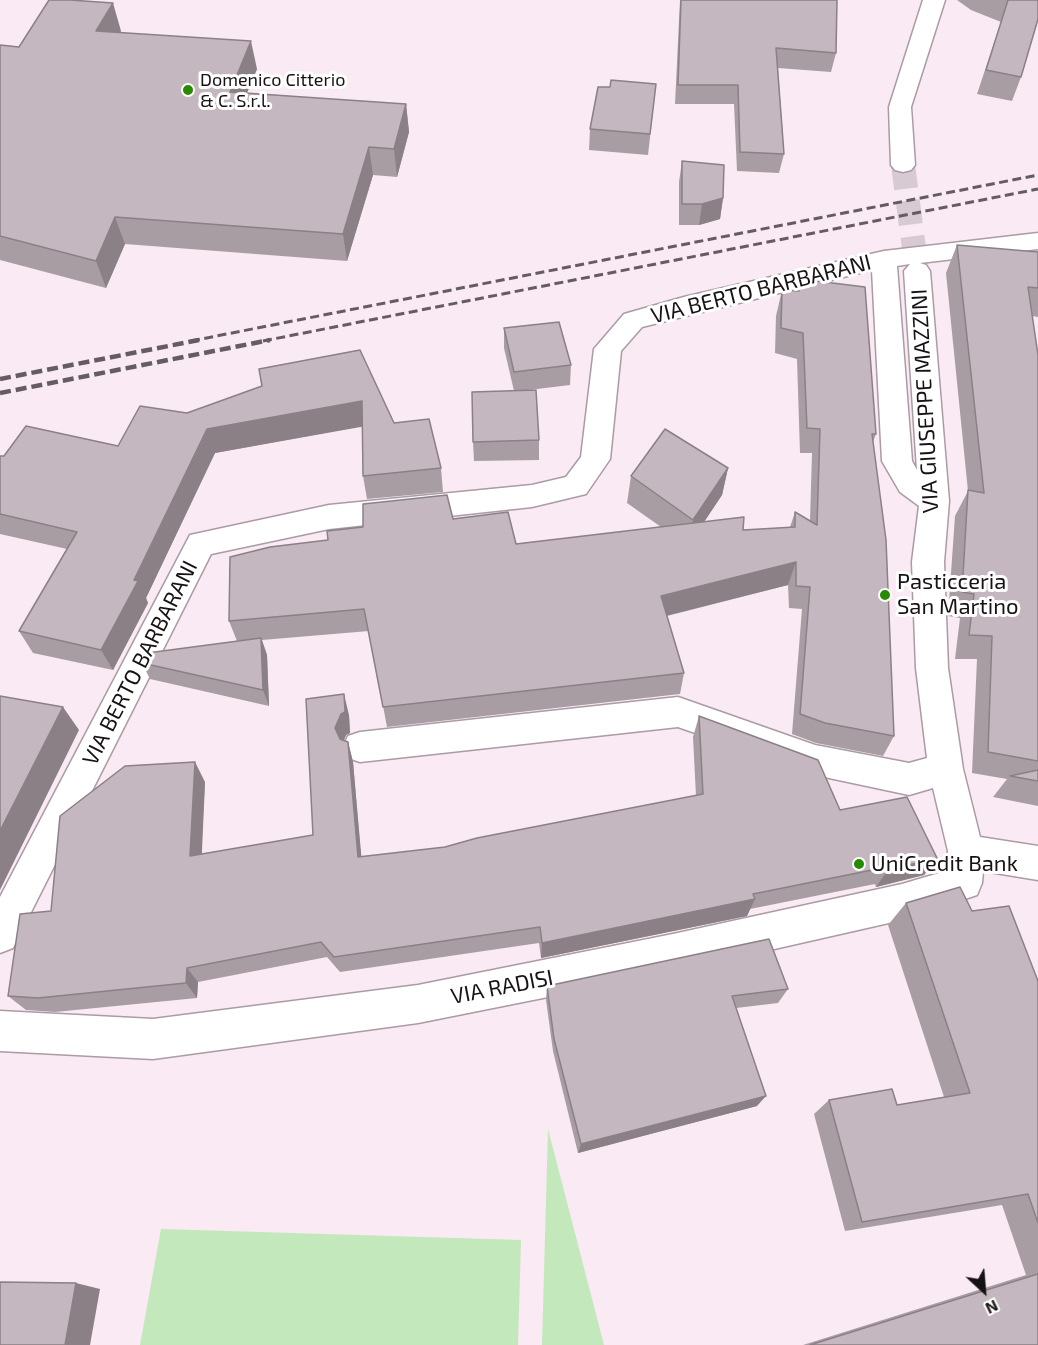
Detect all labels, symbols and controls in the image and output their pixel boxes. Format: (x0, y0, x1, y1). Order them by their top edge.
place label: Domenico Citterio & C. S.r.l. (200, 69, 345, 112)
marker: Domenico Citterio & C. S.r.l. (181, 83, 195, 97)
street label: VIA BERTO BARBARANI (648, 249, 874, 329)
street label: VIA GIUSEPPE MAZZINI (906, 288, 944, 514)
street label: VIA BERTO BARBARANI (77, 556, 203, 770)
place label: Pasticceria San Martino (897, 569, 1018, 620)
marker: Pasticceria San Martino (878, 588, 892, 602)
place label: UniCredit Bank (871, 851, 1018, 877)
marker: UniCredit Bank (852, 857, 866, 871)
street label: VIA RADISI (449, 964, 555, 1010)
north arrow (954, 1261, 1014, 1321)
text: N (983, 1297, 1001, 1319)

